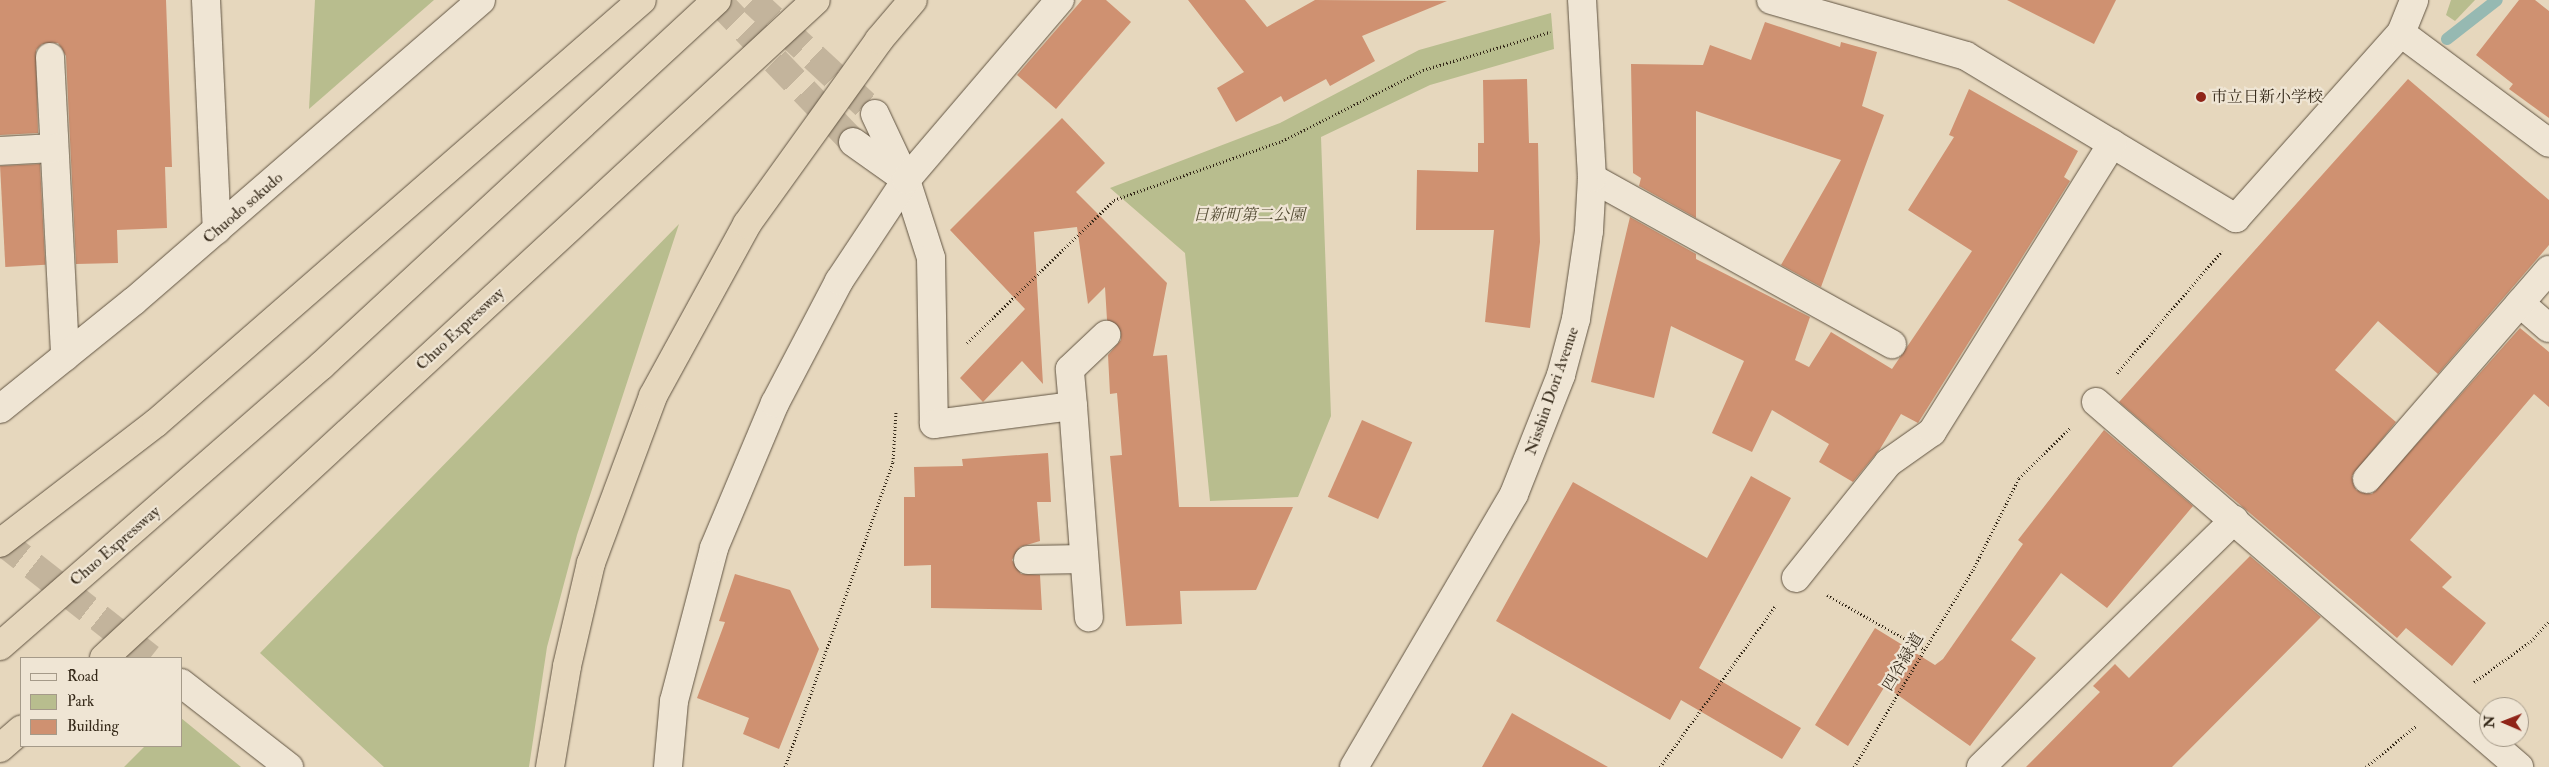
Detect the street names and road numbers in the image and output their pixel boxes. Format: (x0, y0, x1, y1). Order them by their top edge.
street label: Chuodo sokudo (199, 168, 287, 248)
street label: Chuo Expressway (412, 284, 508, 374)
street label: Nisshin Dori Avenue (1521, 324, 1583, 458)
street label: Chuo Expressway (66, 502, 164, 590)
street label: 四谷緑道 (1878, 630, 1928, 694)

